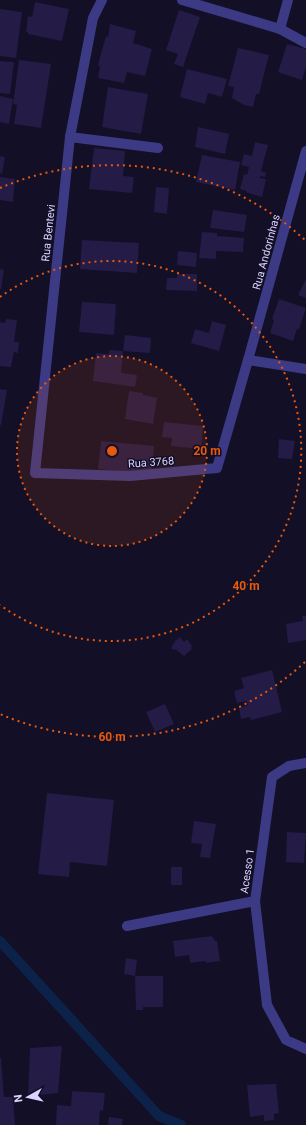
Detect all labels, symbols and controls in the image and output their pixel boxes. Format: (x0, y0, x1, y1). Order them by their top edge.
street label: Rua Bentevi (39, 204, 58, 262)
street label: Rua Andorinhas (250, 213, 283, 291)
centre of rings (105, 444, 119, 458)
text: 20 m (193, 444, 221, 458)
street label: Rua 3768 (127, 454, 175, 471)
text: 40 m (232, 579, 260, 593)
text: 60 m (98, 730, 126, 744)
street label: Acesso 1 (238, 848, 257, 894)
north arrow (8, 1077, 48, 1117)
text: N (12, 1093, 26, 1103)

